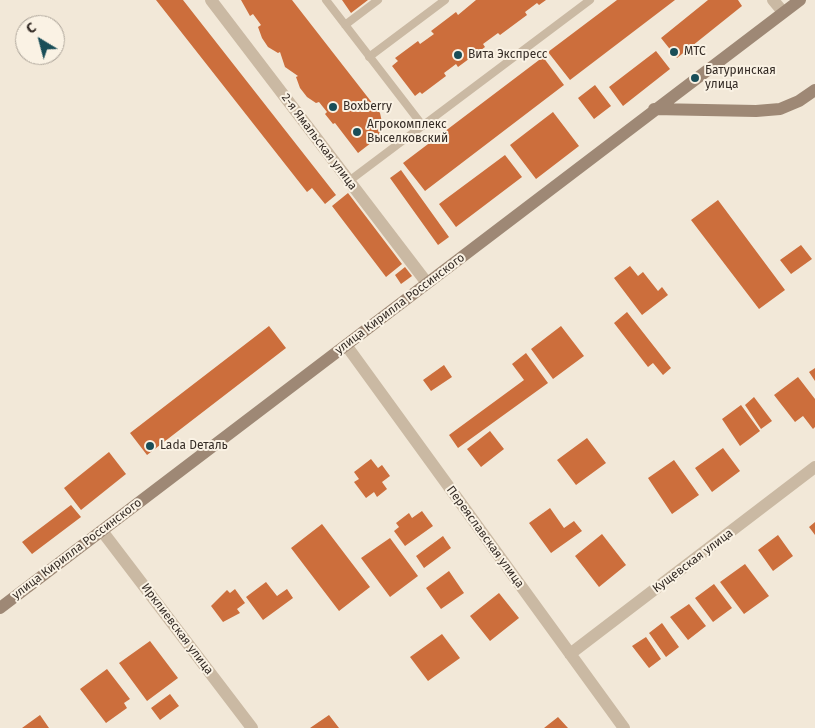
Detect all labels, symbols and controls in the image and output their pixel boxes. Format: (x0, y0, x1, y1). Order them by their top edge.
north arrow (15, 15, 65, 65)
text: С (23, 19, 40, 38)
place label: МТС (684, 45, 706, 59)
marker: МТС (668, 46, 680, 58)
place label: Вита Экспресс (468, 48, 547, 62)
marker: Вита Экспресс (452, 49, 464, 61)
place label: Батуринская улица (705, 64, 776, 92)
marker: Батуринская улица (689, 72, 701, 84)
street label: 2-я Ямальская улица (278, 91, 360, 193)
place label: Boxberry (343, 100, 392, 114)
marker: Boxberry (327, 101, 339, 113)
place label: Агрокомплекс Выселковский (367, 118, 448, 146)
marker: Агрокомплекс Выселковский (351, 126, 363, 138)
street label: улица Кирилла Россинского (332, 251, 468, 357)
place label: Lada Dеталь (160, 439, 228, 453)
marker: Lada Dеталь (144, 440, 156, 452)
street label: Переяславская улица (443, 483, 527, 591)
street label: улица Кирилла Россинского (9, 496, 145, 602)
street label: Кущевская улица (650, 526, 736, 596)
street label: Ирклиевская улица (138, 581, 216, 677)

